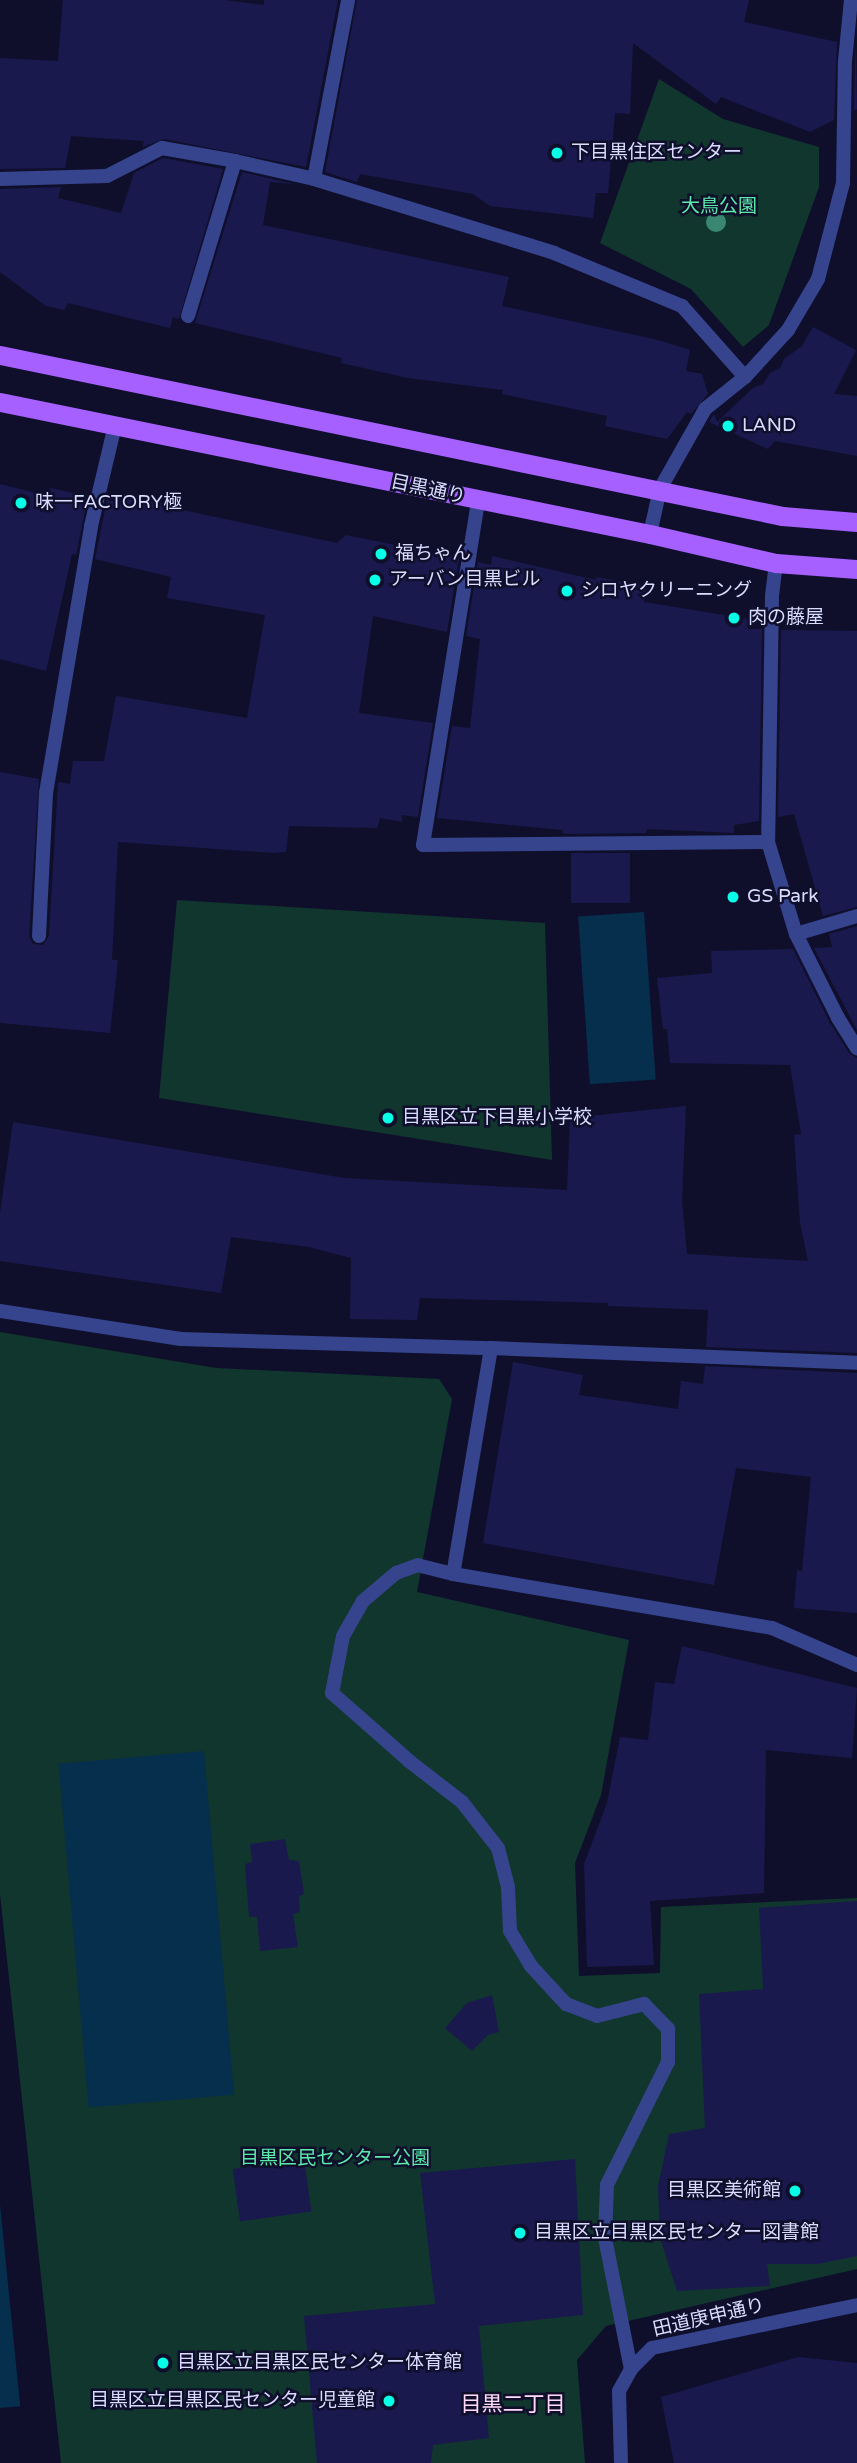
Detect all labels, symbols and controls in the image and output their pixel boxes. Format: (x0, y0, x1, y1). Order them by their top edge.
place label: 下目黒住区センター (571, 142, 742, 164)
marker: 下目黒住区センター (549, 145, 565, 161)
park label: 大鳥公園 (681, 196, 757, 218)
place label: LAND (742, 415, 796, 437)
marker: LAND (720, 418, 736, 434)
street label: 目黒通り (388, 471, 468, 509)
place label: 味一FACTORY極 (35, 492, 182, 514)
marker: 味一FACTORY極 (13, 495, 29, 511)
place label: 福ちゃん (395, 543, 471, 565)
marker: 福ちゃん (373, 546, 389, 562)
place label: アーバン目黒ビル (389, 569, 540, 591)
marker: アーバン目黒ビル (367, 572, 383, 588)
place label: シロヤクリーニング (581, 580, 752, 602)
marker: シロヤクリーニング (559, 583, 575, 599)
place label: 肉の藤屋 (748, 607, 824, 629)
marker: 肉の藤屋 (726, 610, 742, 626)
place label: GS Park (747, 886, 819, 908)
marker: GS Park (725, 889, 741, 905)
place label: 目黒区立下目黒小学校 (402, 1107, 592, 1129)
marker: 目黒区立下目黒小学校 (380, 1110, 396, 1126)
park label: 目黒区民センター公園 (240, 2148, 430, 2170)
place label: 目黒区美術館 (667, 2180, 781, 2202)
marker: 目黒区美術館 (787, 2183, 803, 2199)
place label: 目黒区立目黒区民センター図書館 (534, 2222, 819, 2244)
marker: 目黒区立目黒区民センター図書館 (512, 2225, 528, 2241)
street label: 田道庚申通り (651, 2294, 767, 2342)
place label: 目黒区立目黒区民センター体育館 (177, 2352, 462, 2374)
marker: 目黒区立目黒区民センター体育館 (155, 2355, 171, 2371)
place label: 目黒区立目黒区民センター児童館 (90, 2390, 375, 2412)
district label: 目黒二丁目 (461, 2392, 565, 2418)
marker: 目黒区立目黒区民センター児童館 (381, 2393, 397, 2409)

